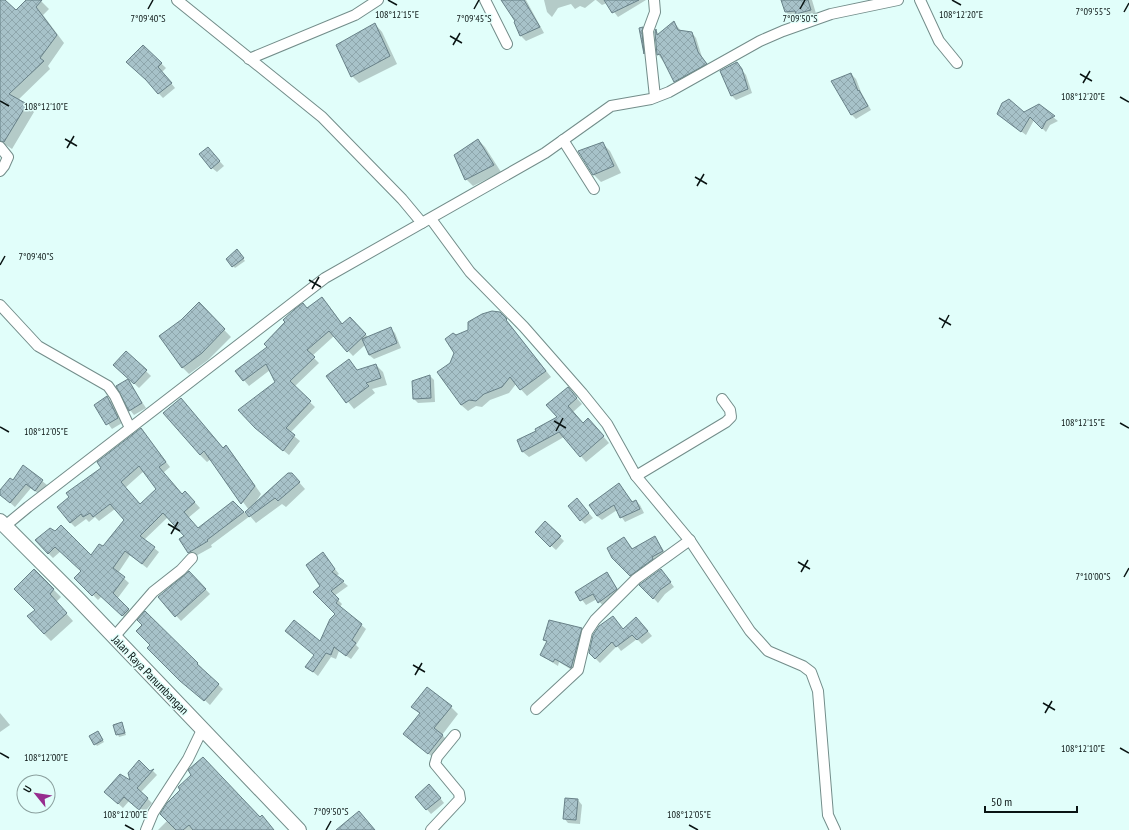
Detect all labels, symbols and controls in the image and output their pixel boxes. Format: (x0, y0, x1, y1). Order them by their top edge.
text: 7°09'55"S (1076, 5, 1110, 18)
text: 108°12'15"E (375, 8, 419, 21)
text: 108°12'20"E (939, 8, 983, 21)
text: 7°09'40"S (131, 12, 165, 25)
text: 7°09'45"S (457, 12, 491, 25)
text: 7°09'50"S (783, 12, 817, 25)
text: 108°12'20"E (1061, 90, 1105, 103)
text: 108°12'10"E (24, 100, 68, 113)
text: 7°09'40"S (19, 250, 53, 263)
text: 108°12'15"E (1061, 416, 1105, 429)
text: 108°12'05"E (24, 425, 68, 438)
text: 7°10'00"S (1076, 570, 1110, 583)
street label: Jalan Raya Panumbangan (108, 631, 192, 717)
text: 108°12'10"E (1061, 742, 1105, 755)
text: 108°12'00"E (24, 751, 68, 764)
north arrow (16, 774, 56, 814)
text: U (20, 783, 35, 795)
scale bar (985, 788, 1077, 814)
text: 50 m (991, 794, 1012, 809)
text: 7°09'50"S (314, 805, 348, 818)
text: 108°12'00"E (103, 808, 147, 821)
text: 108°12'05"E (667, 808, 711, 821)

